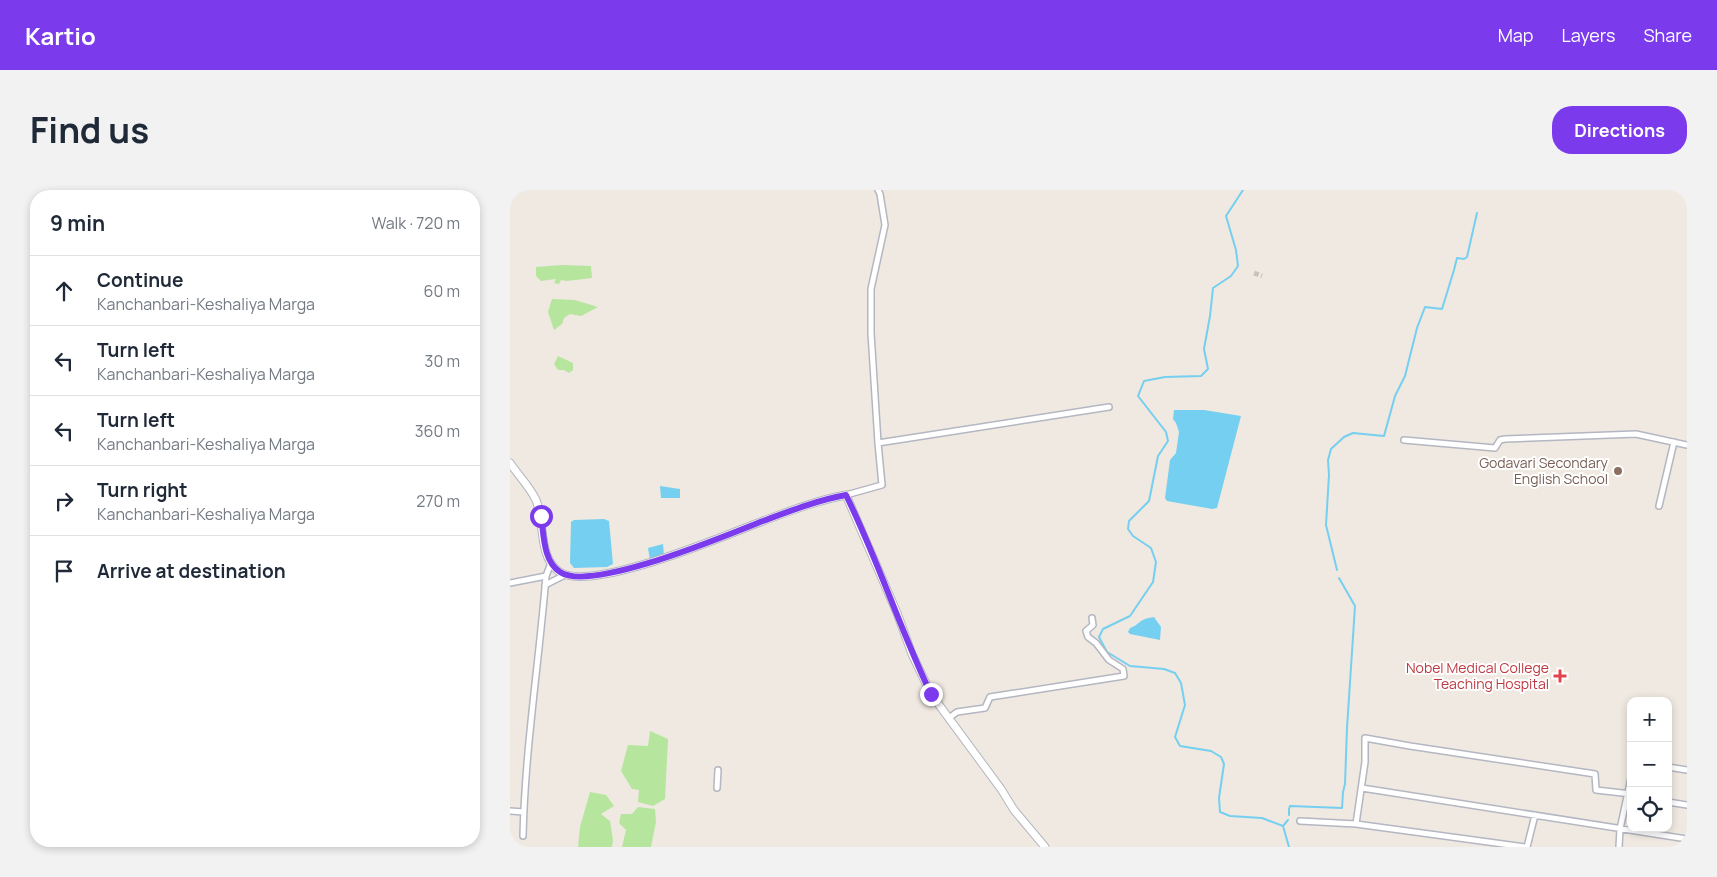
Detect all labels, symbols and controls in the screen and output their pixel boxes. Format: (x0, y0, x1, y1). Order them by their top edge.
text: Kartio (25, 19, 96, 52)
text: Map (1498, 23, 1533, 47)
text: Layers (1561, 23, 1615, 47)
text: Share (1643, 23, 1692, 47)
text: Find us (30, 106, 149, 154)
button: Directions (1552, 106, 1687, 154)
text: 9 min (50, 209, 105, 237)
text: Walk · 720 m (371, 212, 460, 234)
text: Continue (97, 267, 183, 293)
icon: ahead (50, 277, 78, 305)
text: 60 m (424, 280, 460, 302)
text: Kanchanbari-Keshaliya Marga (97, 293, 315, 315)
text: Turn left (97, 337, 175, 363)
icon: left (50, 347, 78, 375)
text: 30 m (425, 350, 460, 372)
text: Kanchanbari-Keshaliya Marga (97, 363, 315, 385)
text: Turn left (97, 407, 175, 433)
icon: left (50, 417, 78, 445)
text: 360 m (415, 420, 460, 442)
text: Kanchanbari-Keshaliya Marga (97, 433, 315, 455)
place label: Godavari Secondary English School (1479, 453, 1609, 488)
marker: Godavari Secondary English School (1612, 465, 1624, 477)
text: Turn right (97, 477, 187, 503)
icon: right (50, 487, 78, 515)
text: 270 m (416, 490, 460, 512)
text: Kanchanbari-Keshaliya Marga (97, 503, 315, 525)
route start (530, 505, 553, 528)
icon: arrive (50, 557, 78, 585)
text: Arrive at destination (97, 558, 286, 584)
place label: Nobel Medical College Teaching Hospital (1406, 658, 1549, 693)
marker: Nobel Medical College Teaching Hospital (1553, 669, 1567, 683)
route end (920, 683, 943, 706)
map controls (1627, 697, 1672, 832)
button: + (1627, 697, 1672, 742)
button: − (1627, 742, 1672, 787)
button: locate (1627, 787, 1672, 832)

